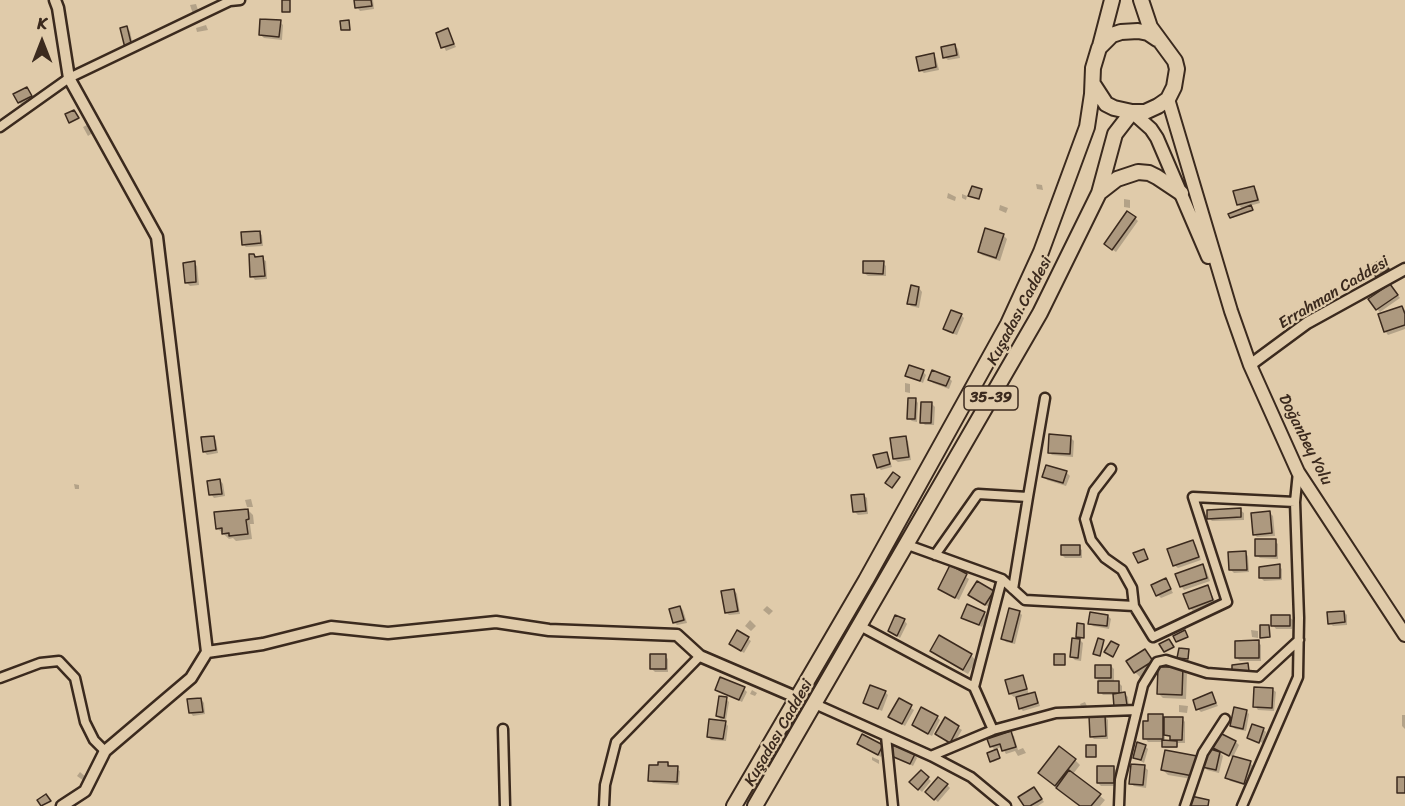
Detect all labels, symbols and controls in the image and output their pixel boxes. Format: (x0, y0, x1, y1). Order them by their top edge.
text: K (37, 9, 47, 38)
north arrow (12, 12, 72, 72)
street label: Errahman Caddesi (1275, 252, 1393, 334)
street label: Kuşadası Caddesi (983, 253, 1057, 369)
road number: 35-39 (964, 386, 1018, 410)
street label: Doğanbey Yolu (1274, 391, 1336, 489)
street label: Kuşadası Caddesi (741, 676, 817, 790)

